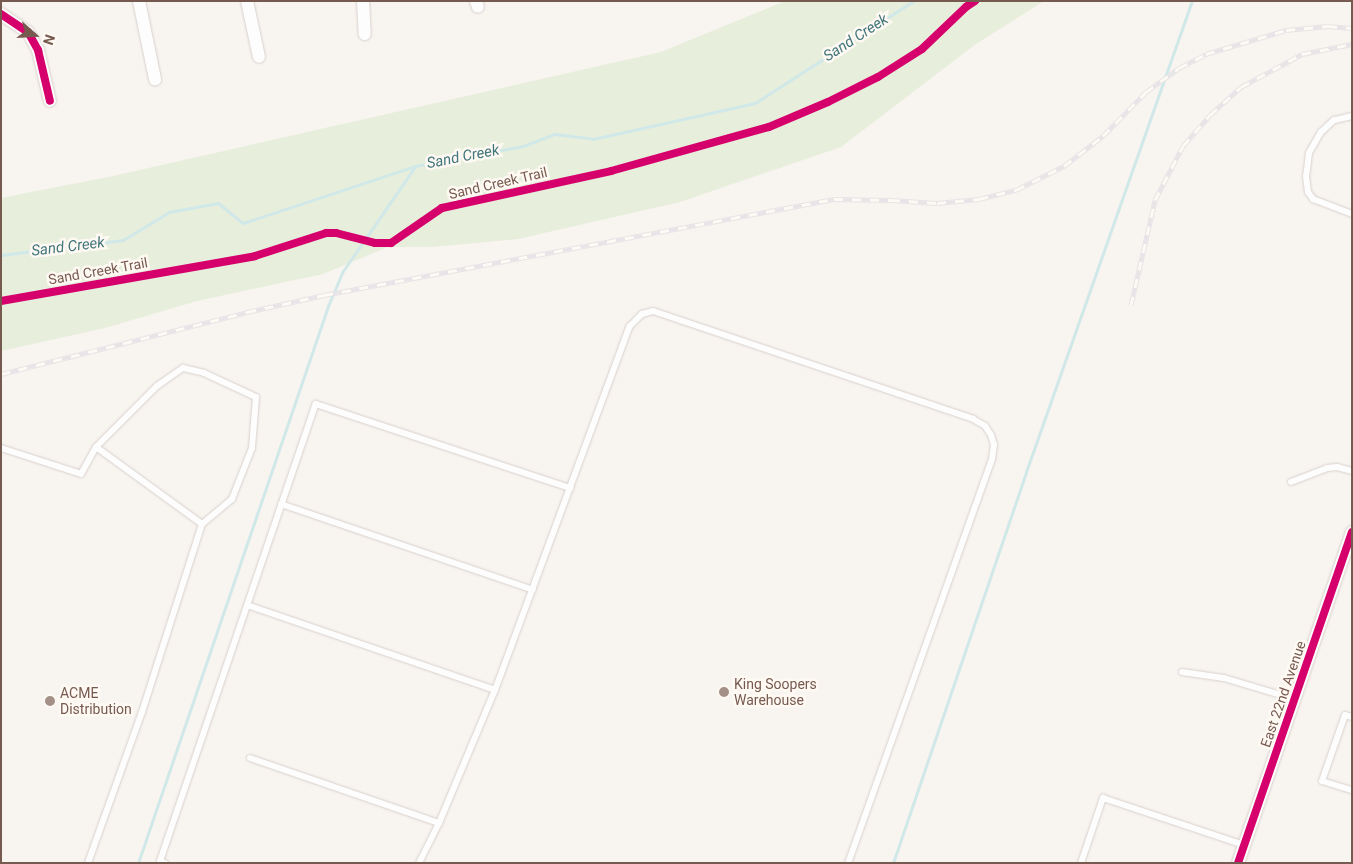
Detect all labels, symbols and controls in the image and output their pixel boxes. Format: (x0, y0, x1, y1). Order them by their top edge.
north arrow (10, 10, 60, 60)
water label: Sand Creek (820, 10, 892, 66)
text: N (40, 33, 58, 47)
water label: Sand Creek (425, 141, 501, 173)
street label: Sand Creek Trail (447, 163, 549, 203)
water label: Sand Creek (30, 234, 106, 260)
street label: Sand Creek Trail (47, 254, 149, 288)
street label: East 22nd Avenue (1257, 639, 1309, 749)
place label: King Soopers Warehouse (734, 676, 817, 709)
place label: ACME Distribution (60, 685, 132, 718)
marker: King Soopers Warehouse (718, 686, 730, 698)
marker: ACME Distribution (44, 695, 56, 707)

